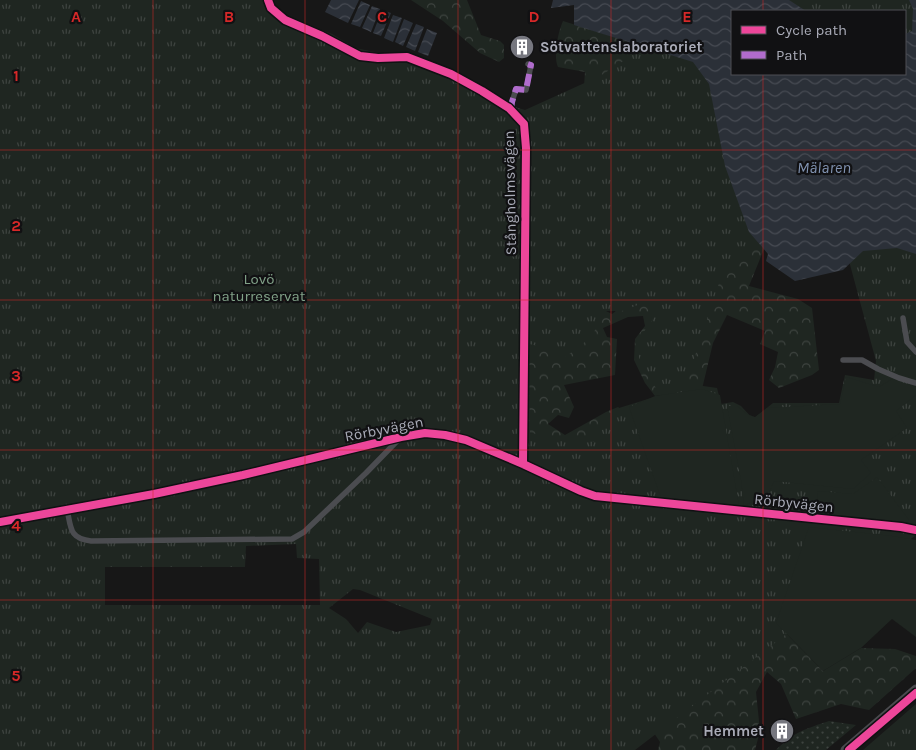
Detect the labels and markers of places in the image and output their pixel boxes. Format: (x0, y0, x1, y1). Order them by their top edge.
building icon: Sötvattenslaboratoriet (509, 34, 535, 60)
place label: Sötvattenslaboratoriet (540, 38, 702, 56)
building icon: Hemmet (769, 718, 795, 744)
place label: Hemmet (703, 722, 764, 740)

